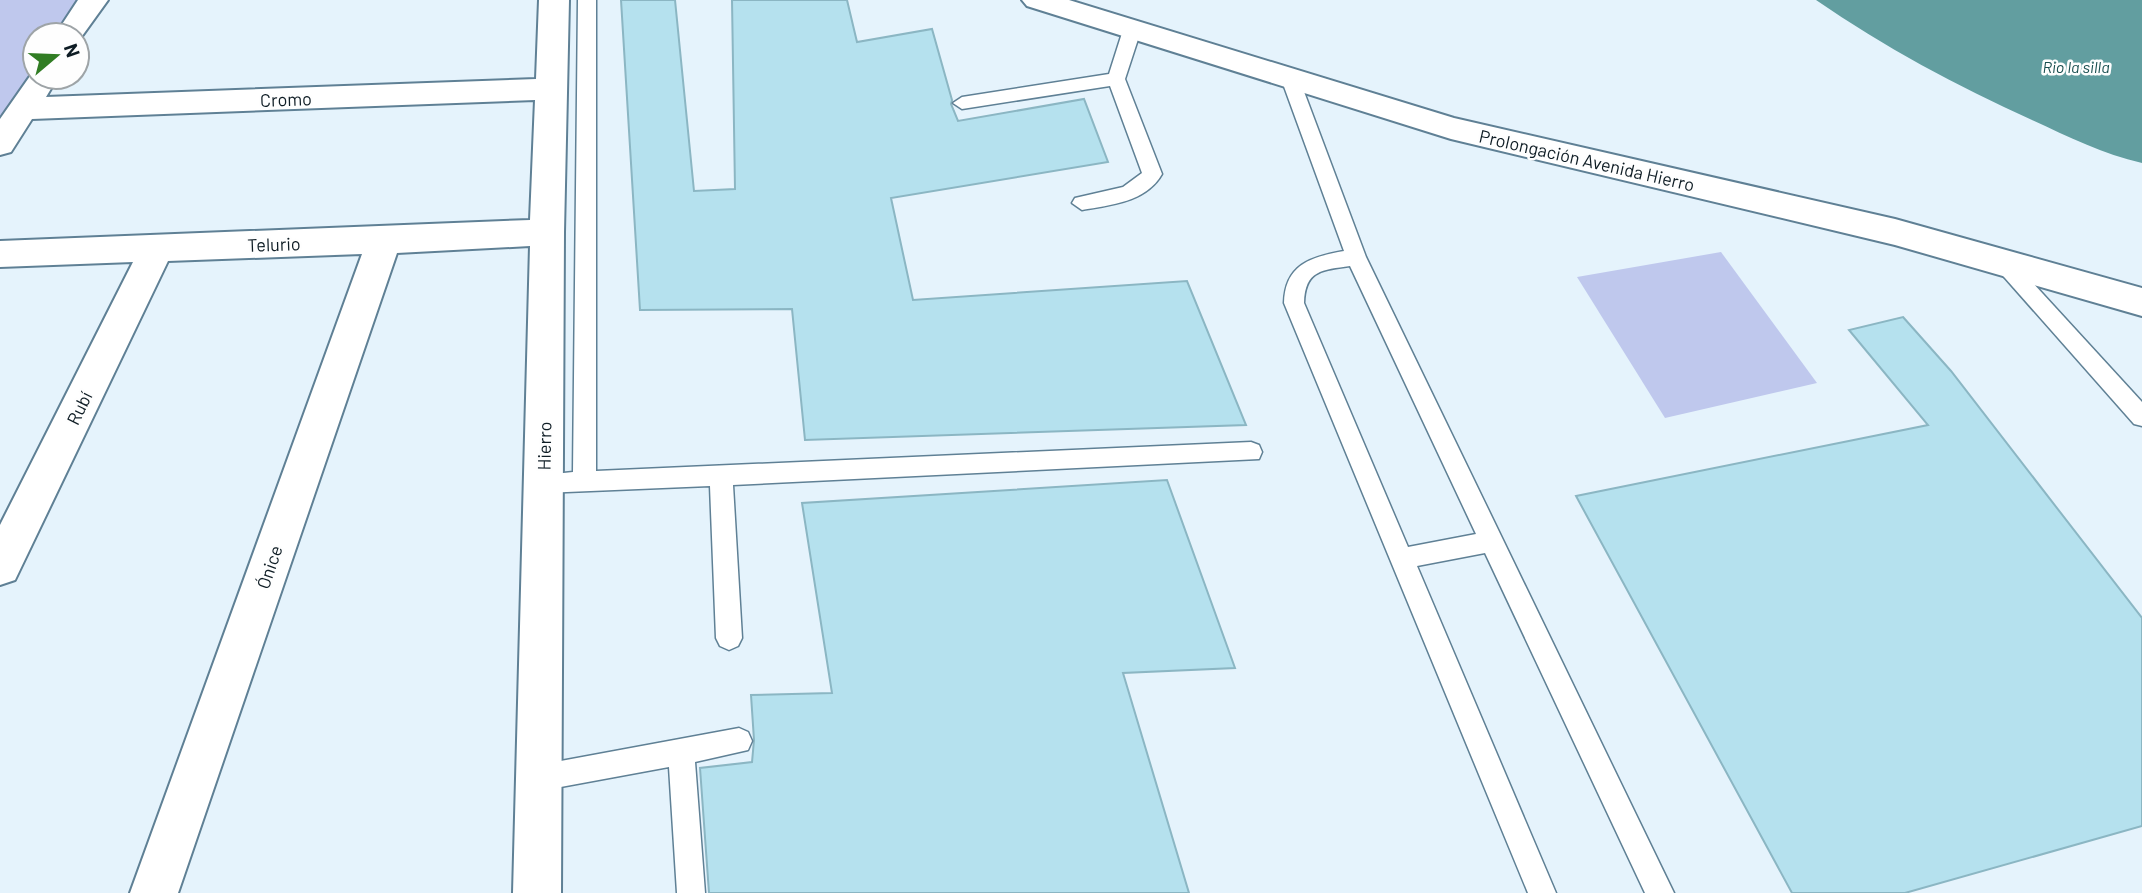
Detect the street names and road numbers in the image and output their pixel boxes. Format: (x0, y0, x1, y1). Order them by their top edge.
street label: Cromo (260, 87, 312, 111)
street label: Prolongación Avenida Hierro (1477, 125, 1697, 195)
street label: Telurio (247, 232, 301, 256)
street label: Rubí (62, 388, 96, 428)
street label: Hierro (533, 421, 555, 471)
street label: Ónice (251, 542, 287, 592)

